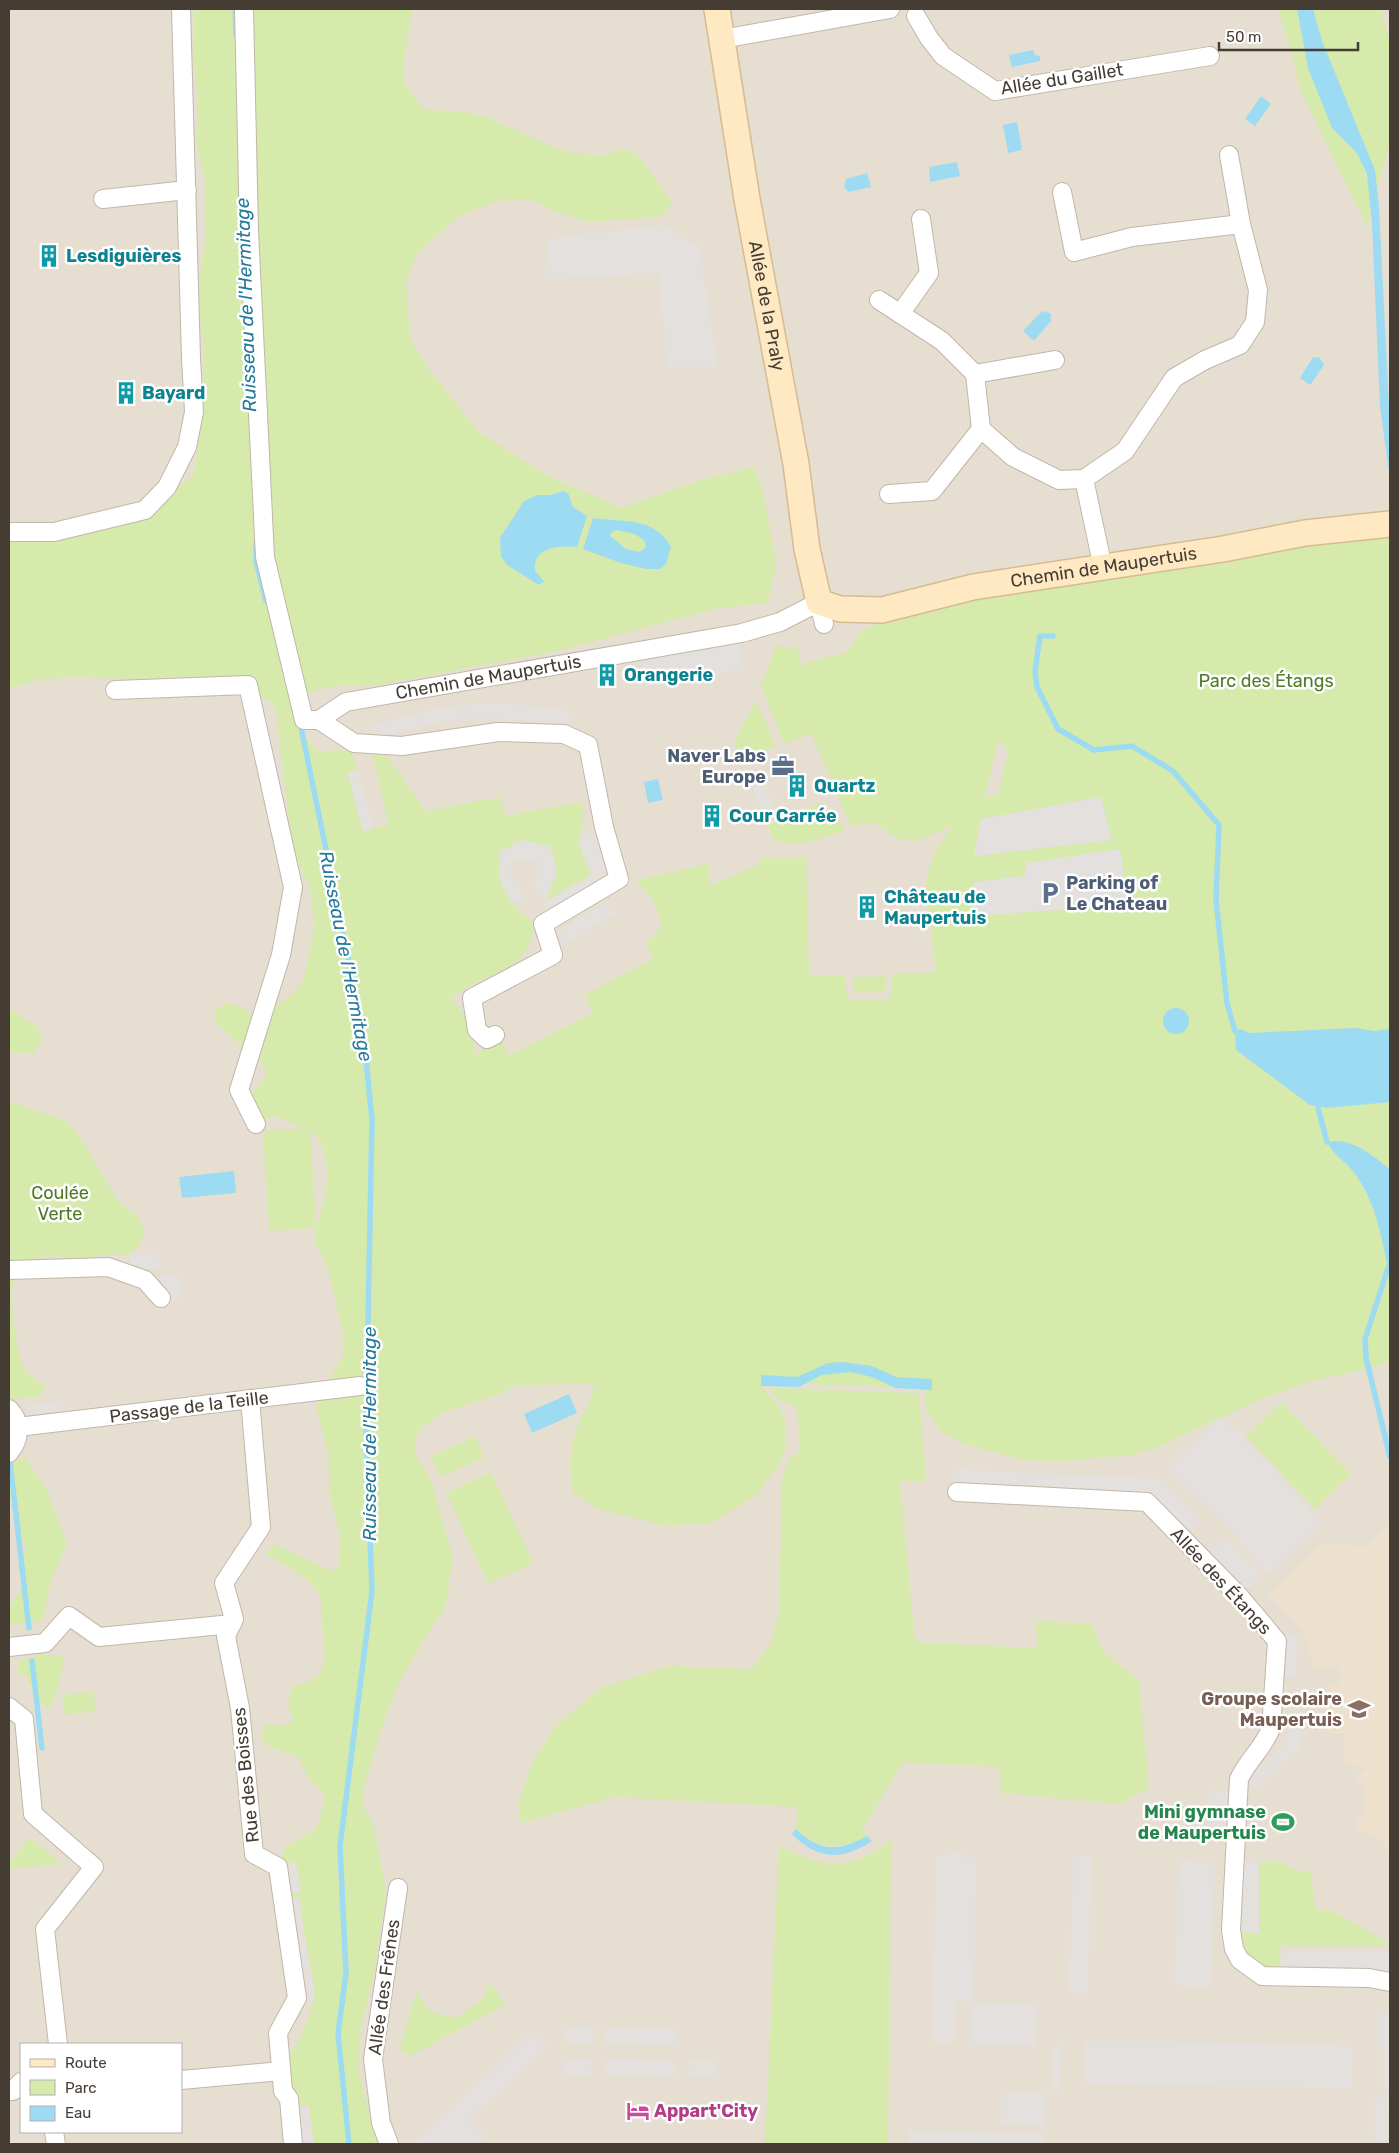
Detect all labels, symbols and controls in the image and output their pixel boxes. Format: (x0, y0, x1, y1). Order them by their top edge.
scale bar (1219, 20, 1358, 52)
text: 50 m (1226, 28, 1261, 46)
street label: Allée du Gaillet (999, 58, 1125, 100)
water label: Ruisseau de l'Hermitage (231, 197, 261, 413)
street label: Allée de la Praly (744, 239, 790, 373)
building icon: Lesdiguières (36, 243, 62, 269)
place label: Lesdiguières (66, 245, 181, 267)
building icon: Bayard (113, 380, 139, 406)
place label: Bayard (142, 382, 205, 404)
street label: Chemin de Maupertuis (1009, 542, 1198, 592)
street label: Chemin de Maupertuis (394, 650, 583, 704)
building icon: Orangerie (594, 662, 620, 688)
place label: Orangerie (624, 664, 713, 686)
park label: Parc des Étangs (1198, 670, 1334, 692)
place label: Naver Labs Europe (667, 745, 766, 788)
office icon: Naver Labs Europe (770, 753, 796, 779)
building icon: Quartz (784, 773, 810, 799)
place label: Quartz (814, 775, 876, 797)
building icon: Cour Carrée (699, 803, 725, 829)
place label: Cour Carrée (729, 805, 837, 827)
water label: Ruisseau de l'Hermitage (314, 849, 378, 1064)
place label: Parking of Le Chateau (1066, 872, 1167, 915)
parking icon: Parking of Le Chateau (1037, 880, 1063, 906)
place label: Château de Maupertuis (884, 886, 986, 929)
building icon: Château de Maupertuis (854, 894, 880, 920)
park label: Coulée Verte (31, 1182, 89, 1225)
water label: Ruisseau de l'Hermitage (358, 1326, 381, 1541)
street label: Passage de la Teille (108, 1386, 270, 1428)
street label: Allée des Étangs (1166, 1523, 1276, 1639)
place label: Groupe scolaire Maupertuis (1201, 1688, 1342, 1731)
school or university icon: Groupe scolaire Maupertuis (1346, 1696, 1372, 1722)
street label: Rue des Boisses (228, 1706, 264, 1844)
place label: Mini gymnase de Maupertuis (1138, 1801, 1266, 1844)
sports icon: Mini gymnase de Maupertuis (1270, 1809, 1296, 1835)
street label: Allée des Frênes (364, 1918, 404, 2056)
legend (20, 2043, 182, 2133)
text: Route (65, 2054, 107, 2072)
text: Parc (65, 2079, 97, 2097)
hotel icon: Appart'City (625, 2098, 651, 2124)
place label: Appart'City (654, 2100, 758, 2122)
text: Eau (65, 2104, 91, 2122)

